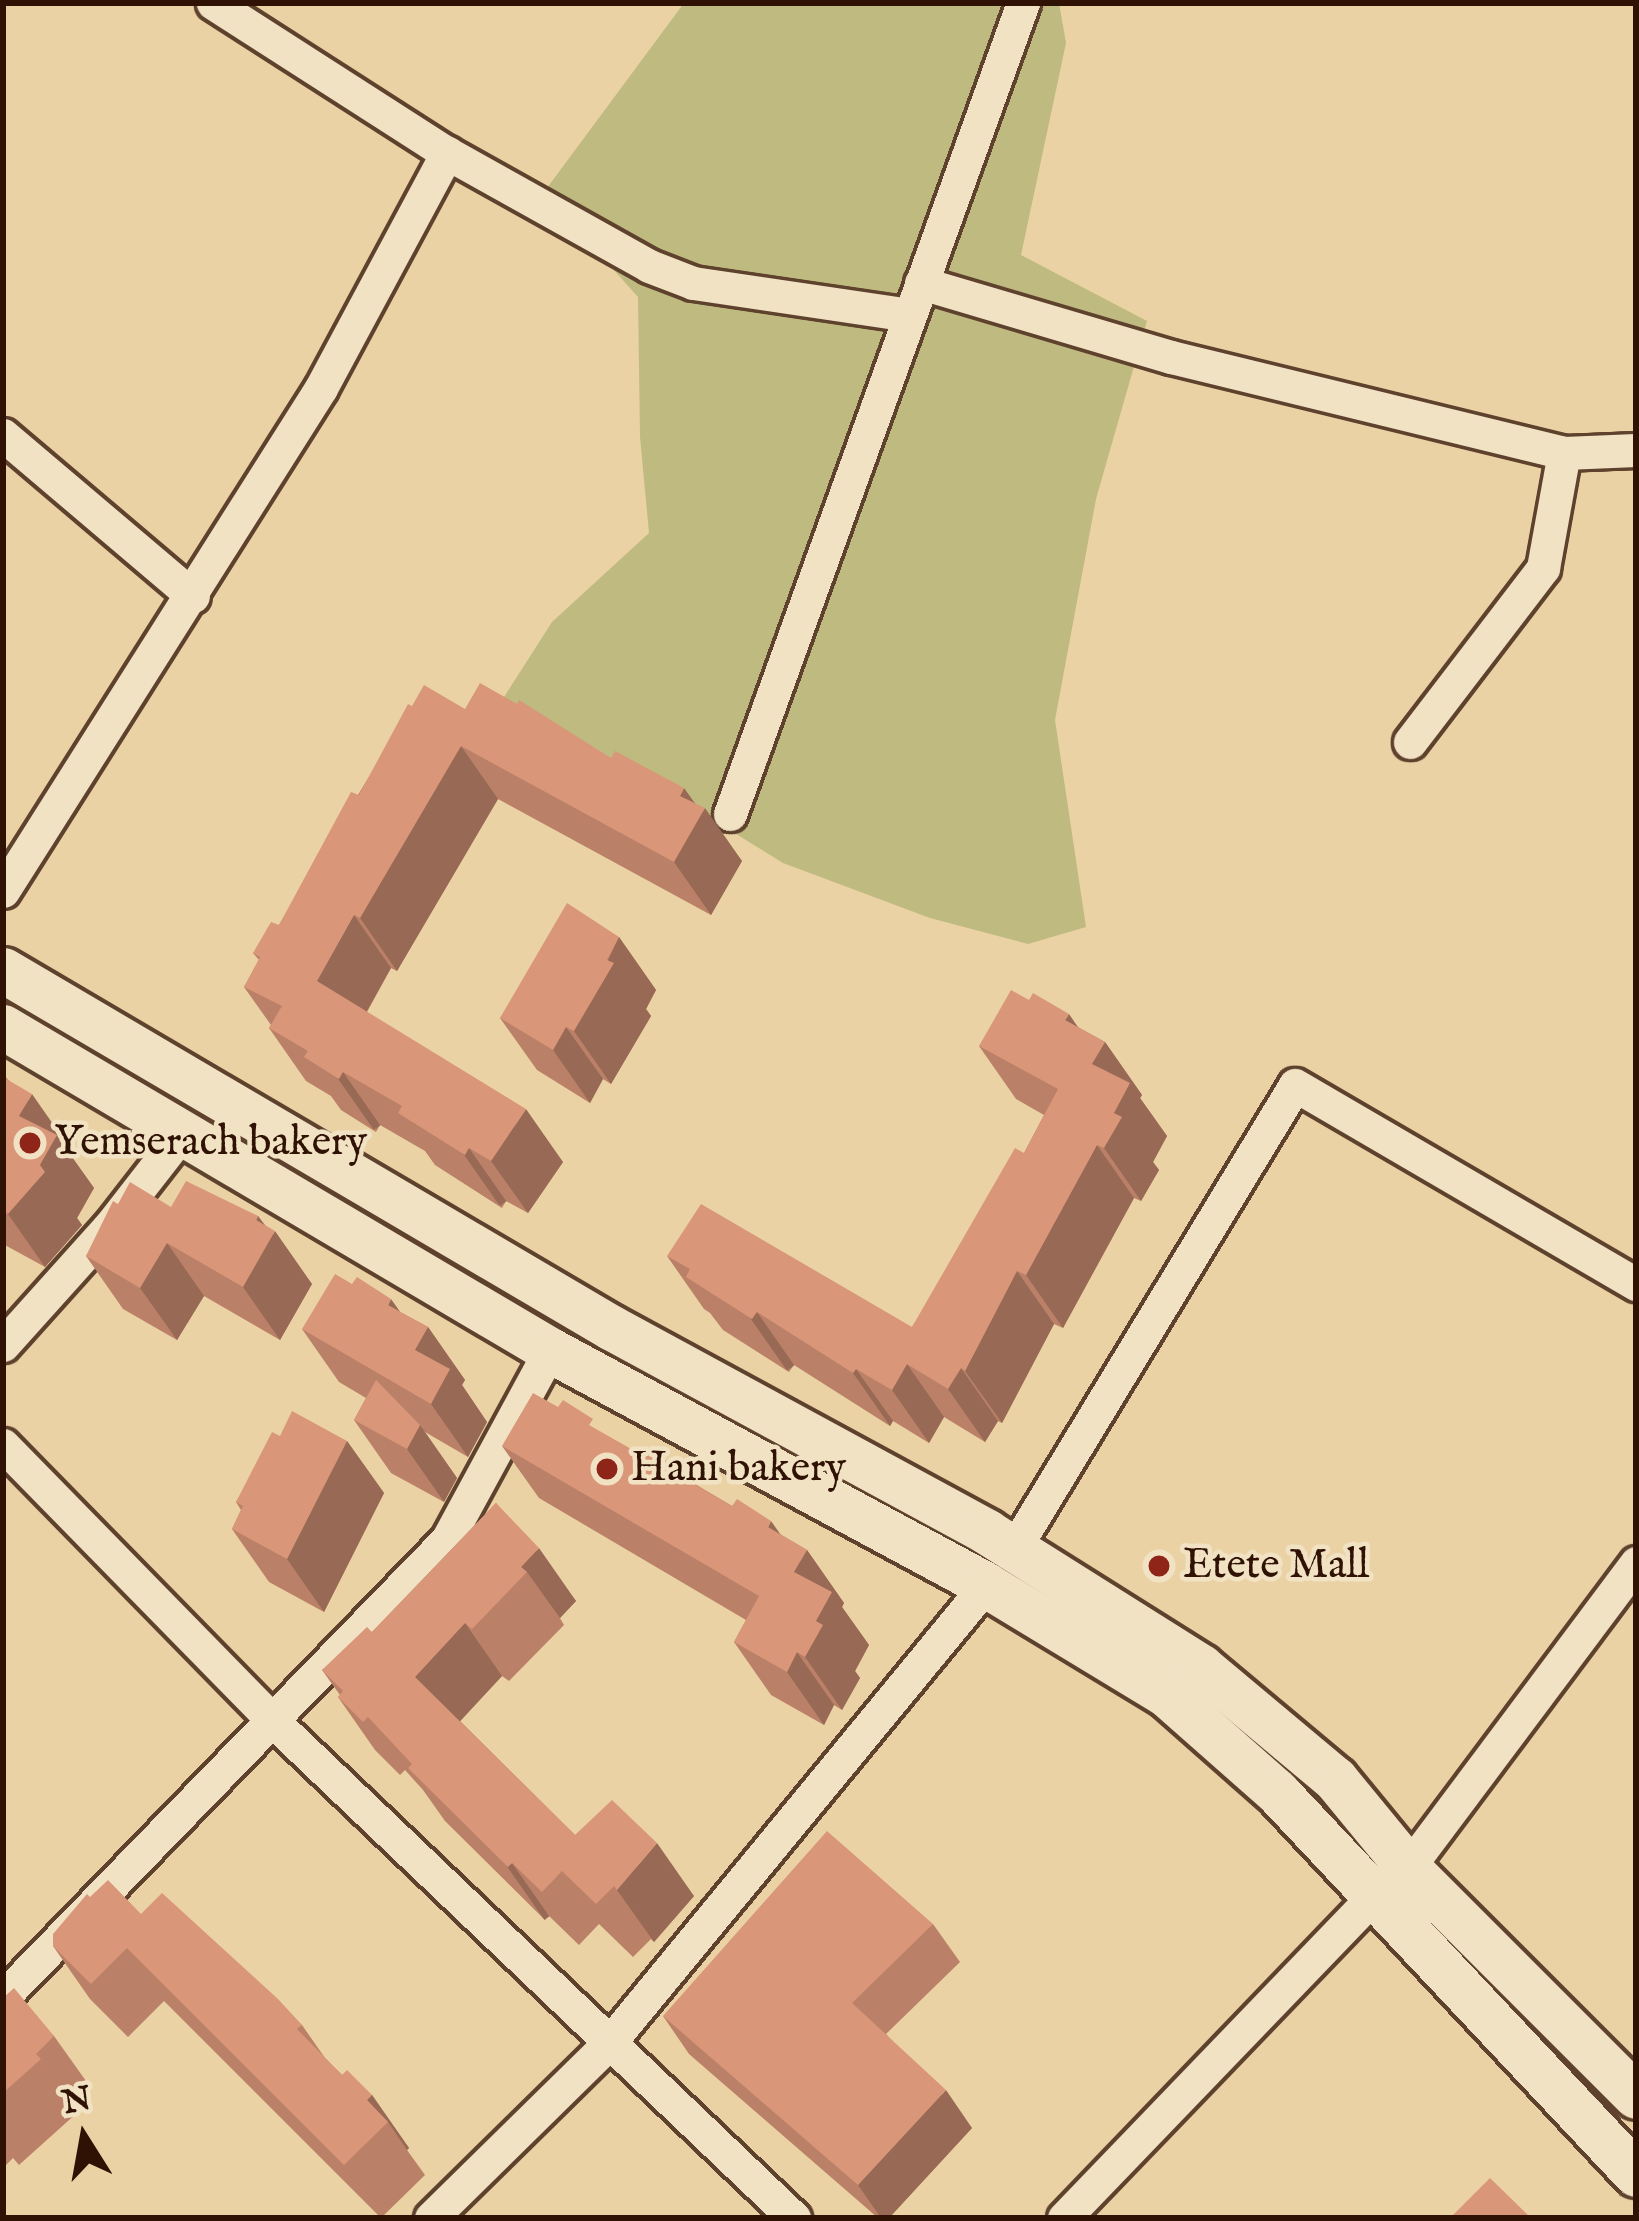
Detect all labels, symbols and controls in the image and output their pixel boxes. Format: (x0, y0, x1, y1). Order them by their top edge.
place label: Yemserach bakery (54, 1118, 367, 1168)
marker: Yemserach bakery (17, 1130, 43, 1156)
place label: Hani bakery (631, 1444, 846, 1494)
marker: Hani bakery (594, 1456, 620, 1482)
place label: Etete Mall (1183, 1541, 1369, 1591)
marker: Etete Mall (1146, 1553, 1172, 1579)
north arrow (24, 2077, 144, 2197)
text: N (59, 2078, 95, 2125)

